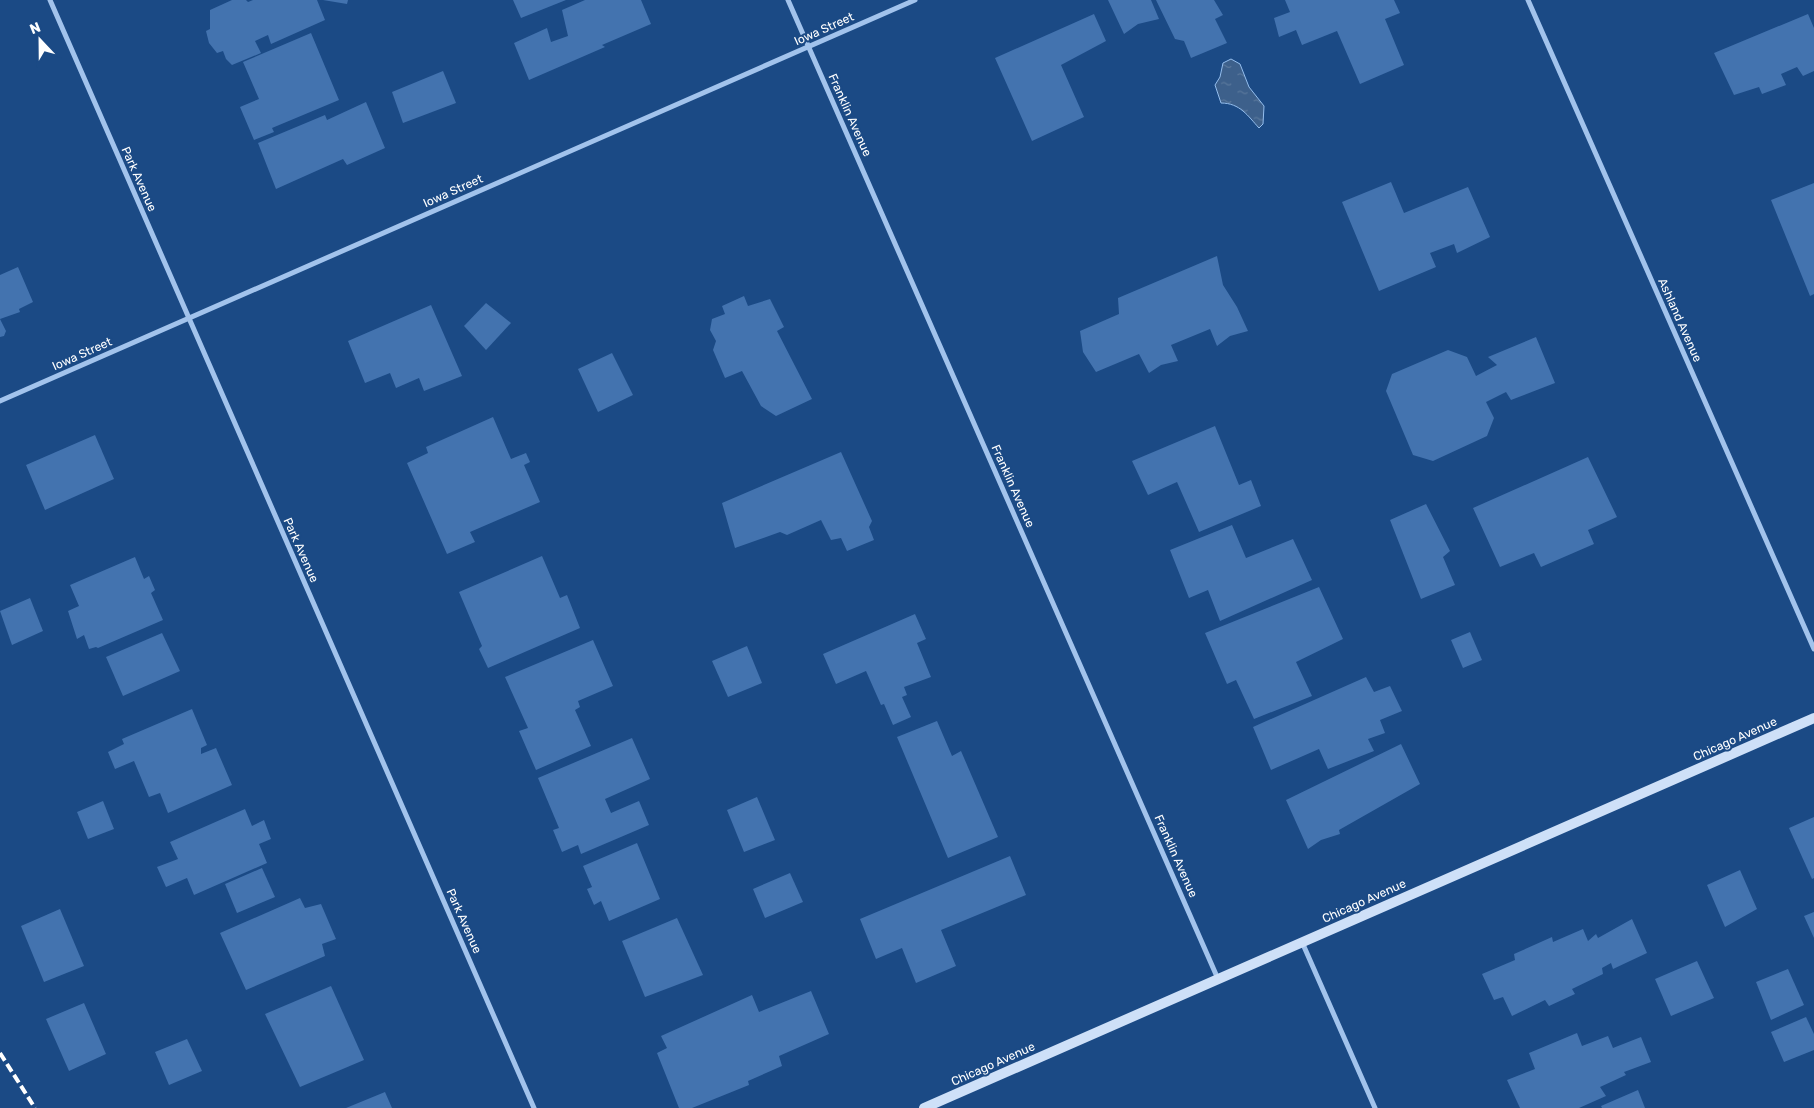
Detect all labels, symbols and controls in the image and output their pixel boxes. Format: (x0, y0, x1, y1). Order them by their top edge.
street label: Iowa Street (792, 10, 856, 48)
north arrow (15, 15, 65, 65)
text: N (27, 19, 43, 38)
street label: Franklin Avenue (825, 71, 875, 159)
street label: Park Avenue (118, 144, 160, 214)
street label: Iowa Street (421, 172, 485, 210)
street label: Ashland Avenue (1655, 276, 1705, 364)
street label: Iowa Street (50, 335, 114, 373)
street label: Franklin Avenue (988, 442, 1038, 530)
street label: Park Avenue (280, 515, 322, 585)
street label: Chicago Avenue (1691, 714, 1779, 764)
street label: Franklin Avenue (1151, 812, 1201, 900)
street label: Chicago Avenue (1320, 876, 1408, 926)
street label: Park Avenue (443, 886, 485, 956)
street label: Chicago Avenue (949, 1039, 1037, 1089)

